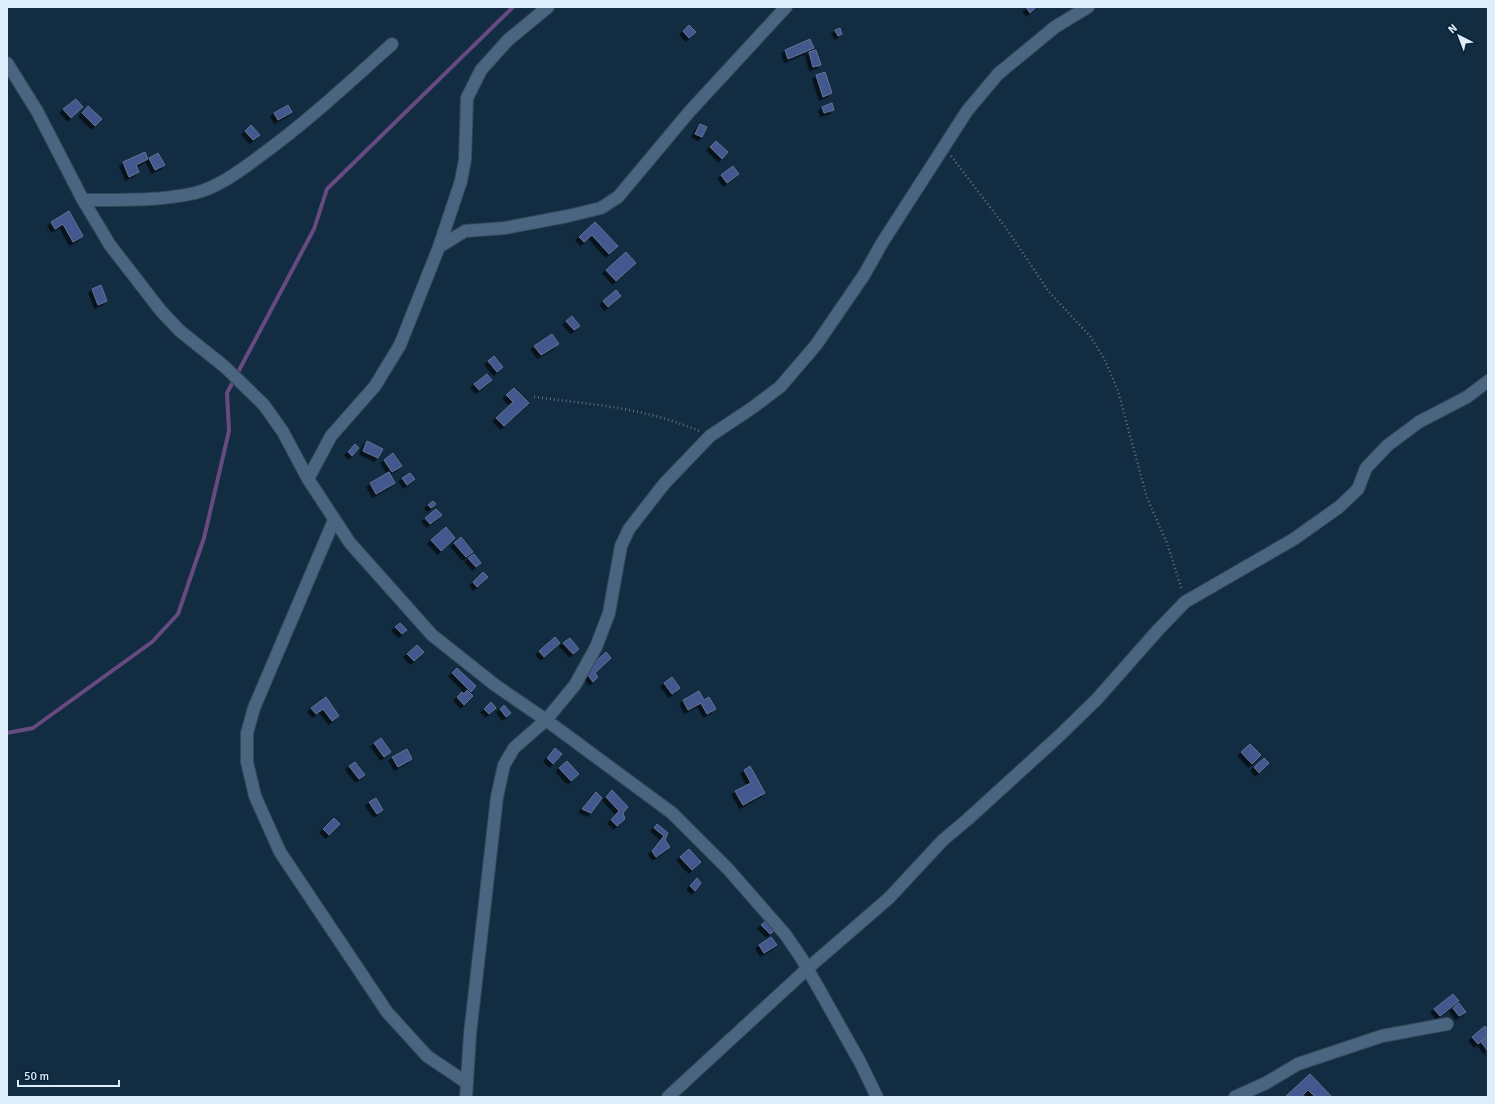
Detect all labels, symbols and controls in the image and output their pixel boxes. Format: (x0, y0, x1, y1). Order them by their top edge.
north arrow (1439, 16, 1479, 56)
text: N (1445, 22, 1460, 36)
scale bar (18, 1062, 119, 1088)
text: 50 m (24, 1069, 49, 1084)

